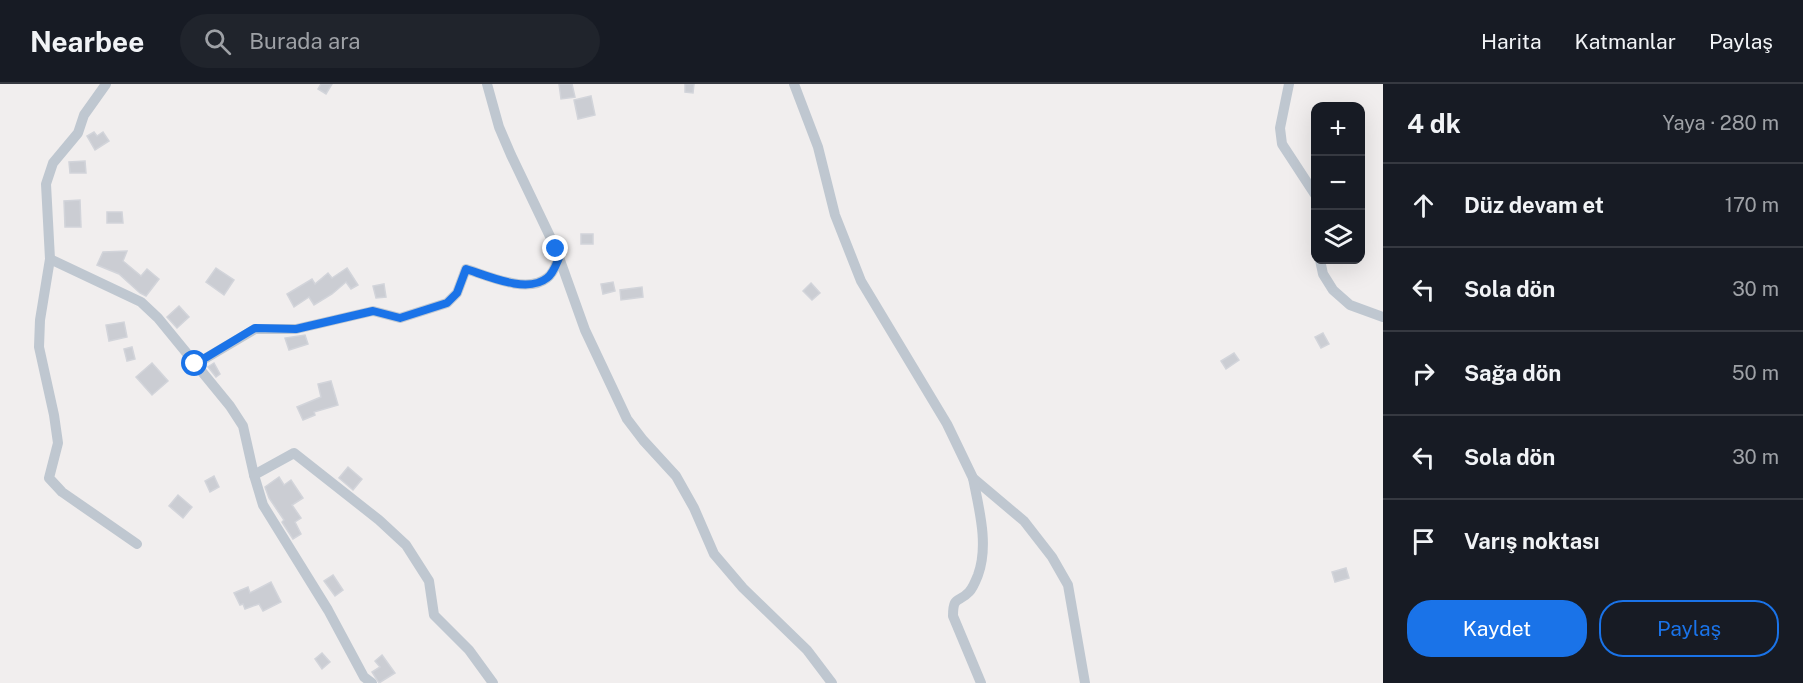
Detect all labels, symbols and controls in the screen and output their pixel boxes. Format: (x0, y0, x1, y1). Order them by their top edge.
search box (180, 14, 600, 68)
text: Nearbee (30, 25, 144, 58)
icon: search (201, 25, 234, 58)
text: Burada ara (249, 28, 361, 54)
text: Harita (1481, 29, 1542, 54)
text: Katmanlar (1575, 29, 1676, 54)
text: Paylaş (1709, 29, 1773, 54)
map controls (1311, 102, 1365, 264)
button: + (1311, 102, 1365, 156)
text: 4 dk (1407, 108, 1461, 139)
text: Yaya · 280 m (1663, 111, 1779, 135)
button: − (1311, 156, 1365, 210)
icon: ahead (1407, 189, 1440, 222)
text: Düz devam et (1464, 192, 1604, 218)
text: 170 m (1725, 193, 1779, 217)
button: layers (1311, 210, 1365, 264)
route end (542, 235, 568, 261)
icon: left (1407, 273, 1440, 306)
text: Sola dön (1464, 276, 1555, 302)
text: 30 m (1732, 277, 1779, 301)
route start (181, 350, 207, 376)
icon: right (1407, 357, 1440, 390)
text: Sağa dön (1464, 360, 1561, 386)
text: 50 m (1732, 361, 1779, 385)
icon: left (1407, 441, 1440, 474)
text: Sola dön (1464, 444, 1555, 470)
text: 30 m (1732, 445, 1779, 469)
icon: arrive (1407, 525, 1440, 558)
text: Varış noktası (1464, 528, 1599, 554)
button: Kaydet (1407, 600, 1587, 657)
button: Paylaş (1599, 600, 1779, 657)

